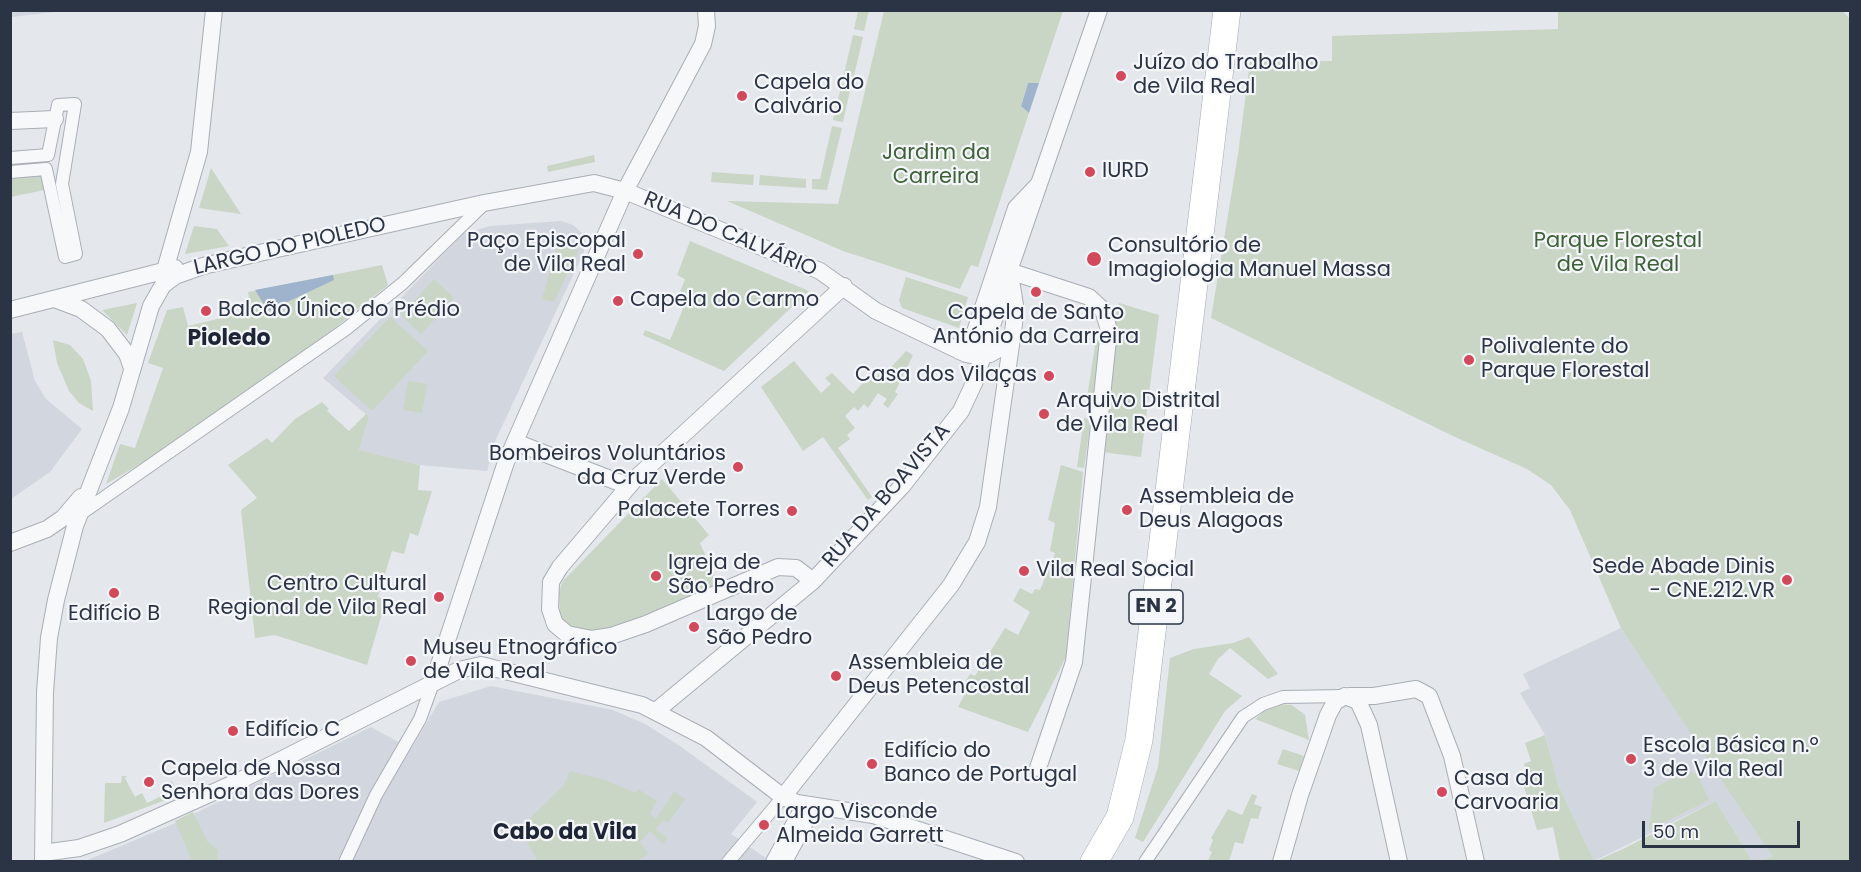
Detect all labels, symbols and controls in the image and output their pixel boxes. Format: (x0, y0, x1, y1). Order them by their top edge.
place label: Juízo do Trabalho de Vila Real (1133, 51, 1318, 101)
marker: Juízo do Trabalho de Vila Real (1114, 69, 1128, 83)
place label: Capela do Calvário (754, 71, 864, 121)
marker: Capela do Calvário (735, 89, 749, 103)
park label: Jardim da Carreira (882, 141, 990, 191)
place label: IURD (1102, 159, 1149, 185)
marker: IURD (1083, 165, 1097, 179)
street label: RUA DO CALVÁRIO (640, 187, 820, 283)
street label: LARGO DO PIOLEDO (191, 213, 389, 281)
place label: Paço Episcopal de Vila Real (467, 229, 626, 279)
park label: Parque Florestal de Vila Real (1534, 229, 1702, 279)
place label: Consultório de Imagiologia Manuel Massa (1108, 234, 1391, 284)
marker: Paço Episcopal de Vila Real (631, 247, 645, 261)
marker: Consultório de Imagiologia Manuel Massa (1085, 250, 1103, 268)
marker: Capela de Santo António da Carreira (1029, 285, 1043, 299)
place label: Capela do Carmo (630, 288, 819, 314)
marker: Capela do Carmo (611, 294, 625, 308)
place label: Balcão Único do Prédio (218, 298, 460, 324)
place label: Capela de Santo António da Carreira (933, 301, 1139, 351)
marker: Balcão Único do Prédio (199, 304, 213, 318)
district label: Pioledo (187, 326, 271, 352)
place label: Polivalente do Parque Florestal (1481, 335, 1649, 385)
marker: Polivalente do Parque Florestal (1462, 353, 1476, 367)
place label: Casa dos Vilaças (855, 363, 1037, 389)
marker: Casa dos Vilaças (1042, 369, 1056, 383)
place label: Arquivo Distrital de Vila Real (1056, 389, 1220, 439)
marker: Arquivo Distrital de Vila Real (1037, 407, 1051, 421)
street label: RUA DA BOAVISTA (818, 419, 956, 573)
place label: Bombeiros Voluntários da Cruz Verde (489, 442, 726, 492)
marker: Bombeiros Voluntários da Cruz Verde (731, 460, 745, 474)
place label: Assembleia de Deus Alagoas (1139, 485, 1294, 535)
place label: Palacete Torres (618, 498, 780, 524)
marker: Assembleia de Deus Alagoas (1120, 503, 1134, 517)
marker: Palacete Torres (785, 504, 799, 518)
place label: Igreja de São Pedro (668, 551, 774, 601)
place label: Sede Abade Dinis - CNE.212.VR (1592, 555, 1775, 605)
place label: Vila Real Social (1036, 558, 1194, 584)
marker: Vila Real Social (1017, 564, 1031, 578)
marker: Igreja de São Pedro (649, 569, 663, 583)
place label: Centro Cultural Regional de Vila Real (208, 572, 427, 622)
marker: Sede Abade Dinis - CNE.212.VR (1780, 573, 1794, 587)
marker: Edifício B (107, 586, 121, 600)
marker: Centro Cultural Regional de Vila Real (432, 590, 446, 604)
road number: EN 2 (1129, 590, 1183, 624)
place label: Edifício B (68, 602, 160, 628)
place label: Largo de São Pedro (706, 602, 812, 652)
marker: Largo de São Pedro (687, 620, 701, 634)
place label: Museu Etnográfico de Vila Real (423, 636, 617, 686)
place label: Assembleia de Deus Petencostal (848, 651, 1029, 701)
marker: Museu Etnográfico de Vila Real (404, 654, 418, 668)
marker: Assembleia de Deus Petencostal (829, 669, 843, 683)
place label: Edifício C (245, 718, 340, 744)
marker: Edifício C (226, 724, 240, 738)
place label: Escola Básica n.º 3 de Vila Real (1643, 734, 1819, 784)
place label: Edifício do Banco de Portugal (884, 739, 1077, 789)
marker: Escola Básica n.º 3 de Vila Real (1624, 752, 1638, 766)
place label: Capela de Nossa Senhora das Dores (161, 757, 359, 807)
marker: Edifício do Banco de Portugal (865, 757, 879, 771)
place label: Casa da Carvoaria (1454, 767, 1559, 817)
marker: Capela de Nossa Senhora das Dores (142, 775, 156, 789)
marker: Casa da Carvoaria (1435, 785, 1449, 799)
place label: Largo Visconde Almeida Garrett (776, 800, 944, 850)
scale bar (1645, 809, 1802, 847)
marker: Largo Visconde Almeida Garrett (757, 818, 771, 832)
text: 50 m (1653, 819, 1699, 844)
district label: Cabo da Vila (493, 820, 637, 846)

